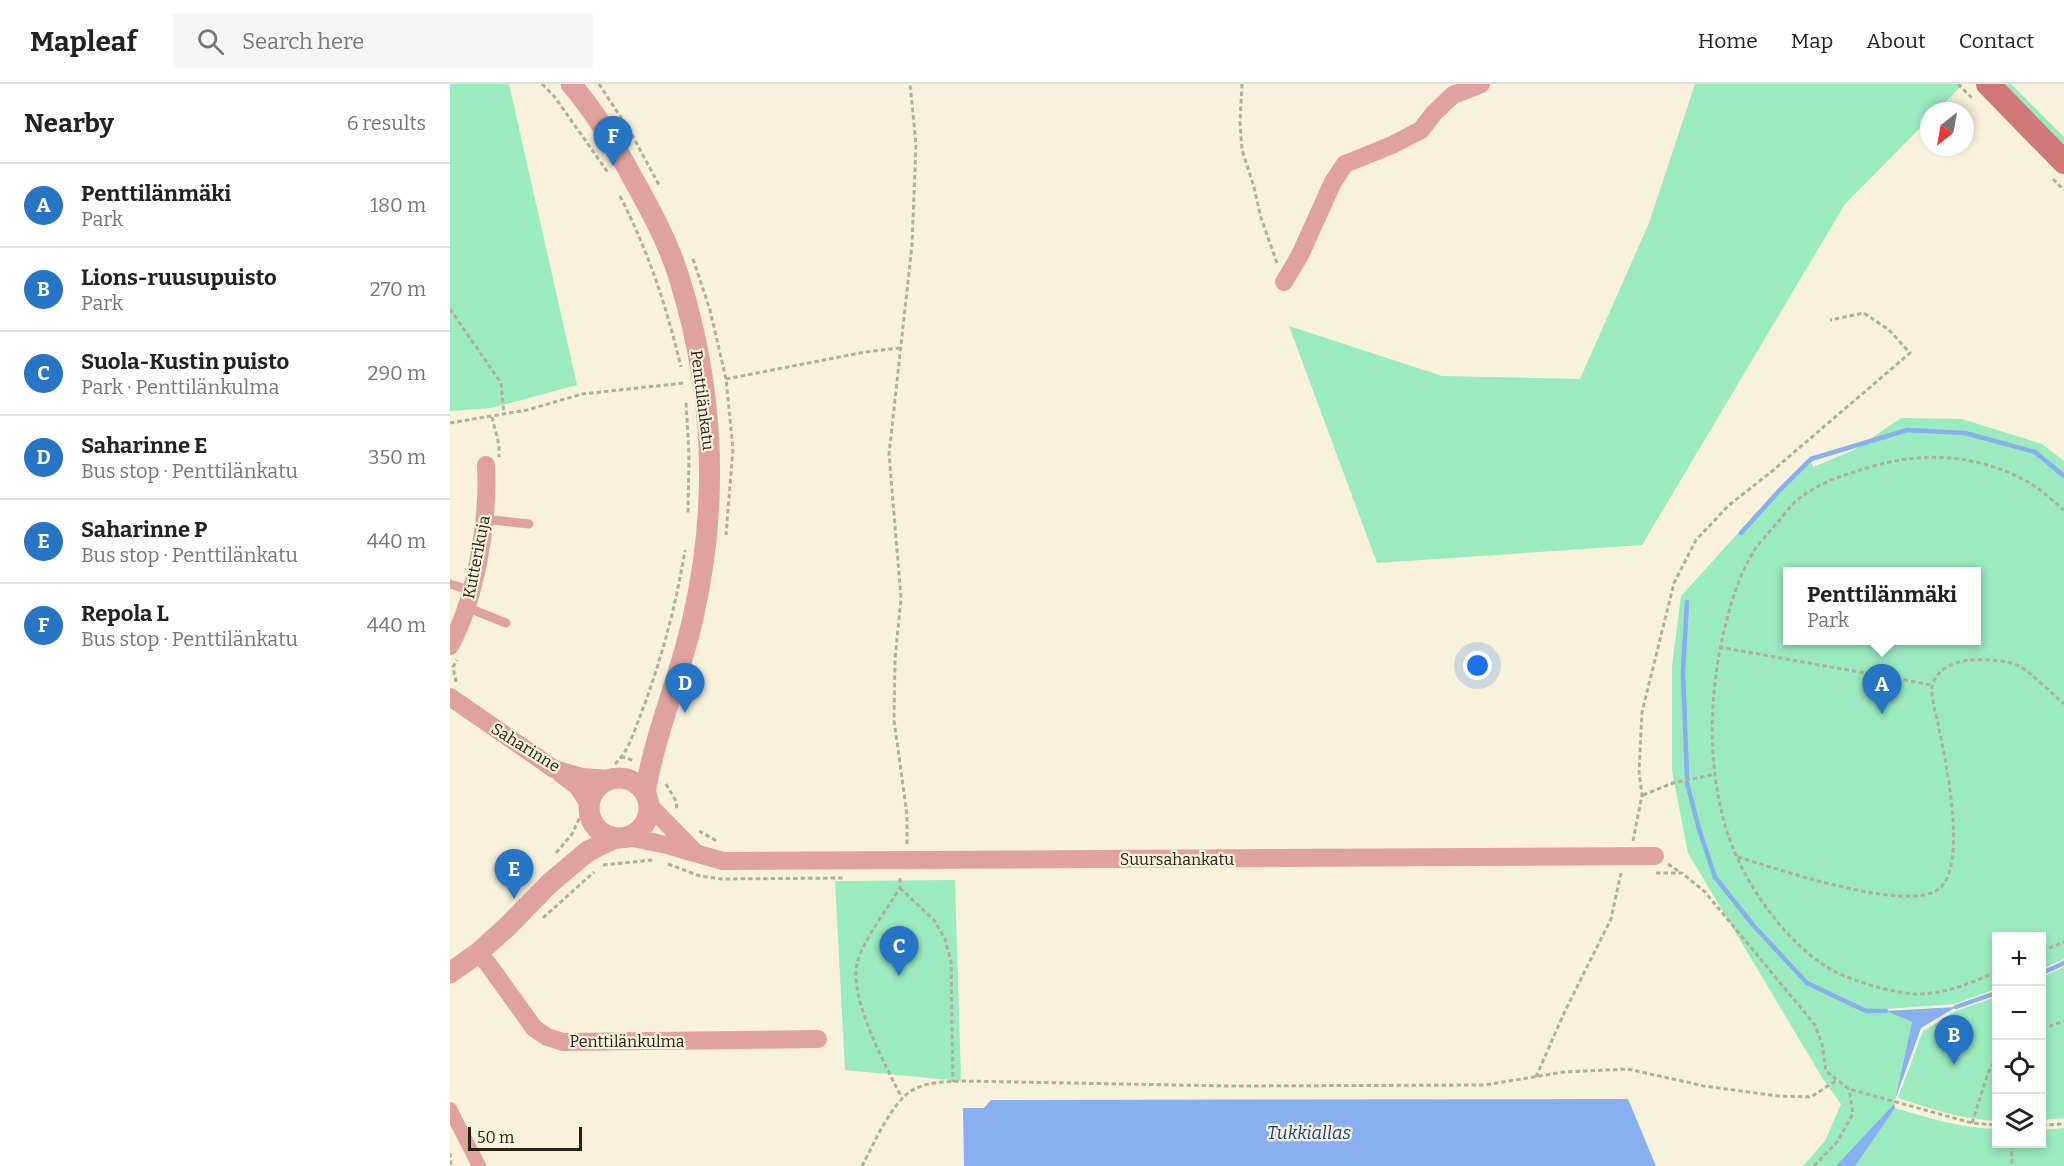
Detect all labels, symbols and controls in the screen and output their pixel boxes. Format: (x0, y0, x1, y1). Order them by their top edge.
search box (173, 14, 593, 68)
text: Mapleaf (30, 25, 137, 58)
icon: search (194, 25, 227, 58)
text: Search here (242, 28, 364, 55)
text: Home (1698, 28, 1758, 54)
text: Map (1791, 28, 1833, 54)
text: About (1866, 28, 1926, 54)
text: Contact (1959, 28, 2034, 54)
north arrow (1920, 102, 1974, 156)
text: Nearby (24, 108, 114, 139)
text: 6 results (347, 111, 426, 135)
pin: F (594, 116, 632, 166)
text: Penttilänmäki (81, 180, 231, 207)
text: A (36, 193, 51, 217)
text: 180 m (370, 193, 426, 217)
text: Park (81, 207, 123, 231)
text: Lions-ruusupuisto (81, 264, 277, 291)
text: B (37, 277, 50, 301)
text: 270 m (370, 277, 426, 301)
text: Park (81, 291, 123, 315)
text: Suola-Kustin puisto (81, 348, 289, 375)
street label: Penttilänkatu (687, 349, 718, 451)
text: C (37, 361, 50, 385)
text: 290 m (368, 361, 426, 385)
text: Park · Penttilänkulma (81, 375, 279, 399)
text: Saharinne E (81, 432, 207, 459)
text: D (36, 445, 51, 469)
text: 350 m (368, 445, 426, 469)
text: Bus stop · Penttilänkatu (81, 459, 298, 483)
street label: Kutterikuja (459, 514, 494, 600)
text: Saharinne P (81, 516, 207, 543)
text: E (37, 529, 50, 553)
text: 440 m (367, 529, 426, 553)
text: Bus stop · Penttilänkatu (81, 543, 298, 567)
popup (1783, 567, 1981, 645)
text: Penttilänmäki (1807, 581, 1957, 608)
text: Repola L (81, 600, 169, 627)
text: Park (1807, 608, 1849, 632)
text: F (38, 613, 49, 637)
text: 440 m (367, 613, 426, 637)
text: Bus stop · Penttilänkatu (81, 627, 298, 651)
your location (1463, 651, 1492, 680)
pin: D (666, 664, 704, 713)
pin: A (1862, 664, 1902, 714)
street label: Saharinne (488, 719, 564, 776)
pin: E (494, 850, 534, 899)
street label: Suursahankatu (1120, 850, 1234, 869)
pin: C (880, 926, 918, 976)
map controls (1992, 932, 2046, 1148)
button: + (1992, 932, 2046, 986)
button: − (1992, 986, 2046, 1040)
pin: B (1934, 1016, 1974, 1065)
street label: Penttilänkulma (569, 1032, 685, 1051)
button: locate (1992, 1040, 2046, 1094)
button: layers (1992, 1094, 2046, 1148)
water label: Tukkiallas (1267, 1122, 1351, 1144)
scale bar (468, 1124, 582, 1152)
text: 50 m (477, 1128, 514, 1147)

